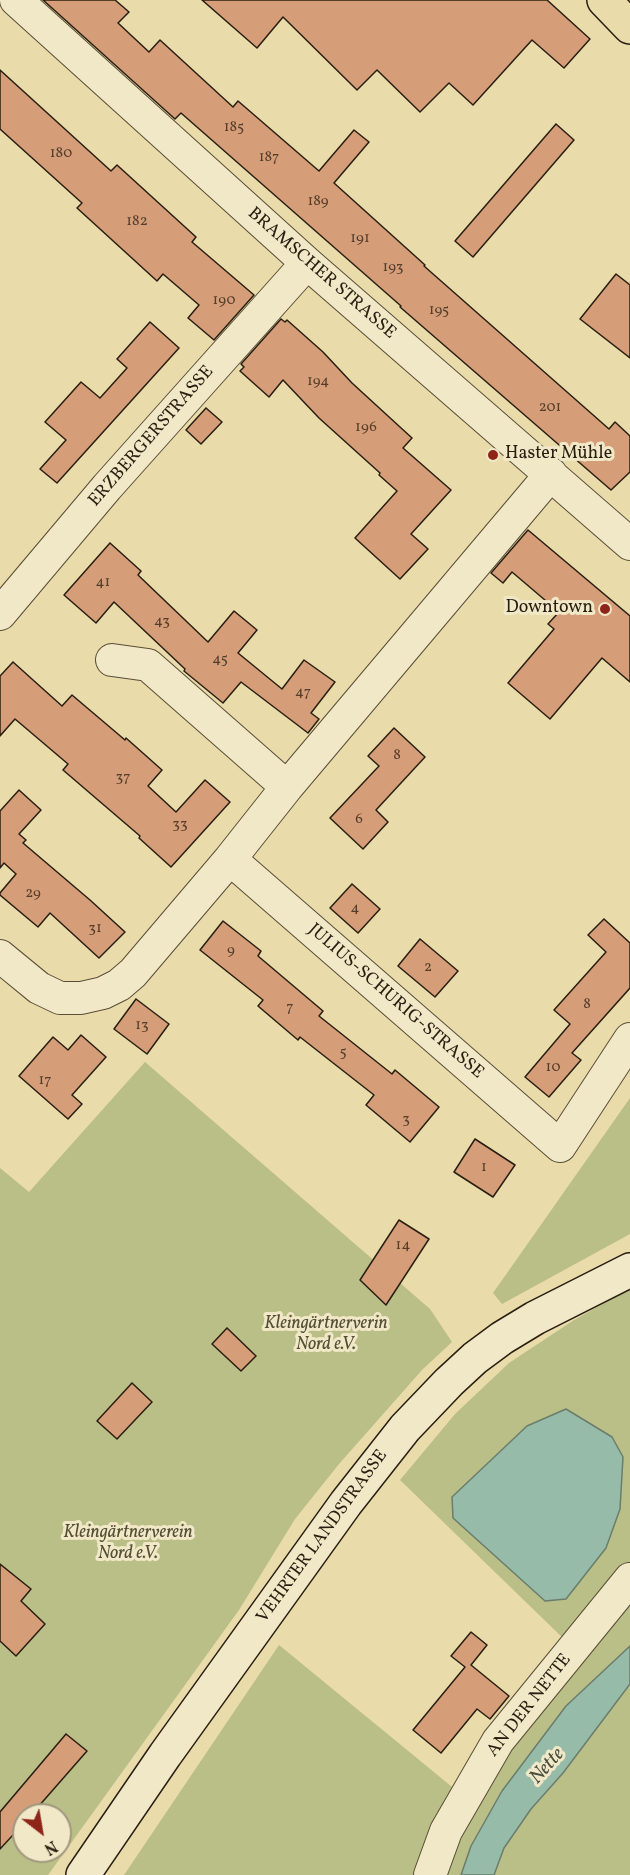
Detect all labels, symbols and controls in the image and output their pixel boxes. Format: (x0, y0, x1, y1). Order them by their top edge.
house number: 185 (224, 119, 244, 137)
house number: 180 (50, 145, 72, 163)
house number: 187 (259, 149, 279, 167)
house number: 189 (307, 193, 329, 211)
street label: BRAMSCHER STRASSE (242, 204, 400, 344)
house number: 182 (126, 213, 148, 231)
house number: 191 (350, 230, 370, 248)
house number: 193 (383, 259, 403, 277)
house number: 190 (213, 292, 235, 310)
house number: 195 (429, 302, 449, 320)
street label: ERZBERGERSTRASSE (85, 362, 219, 512)
house number: 194 (307, 373, 329, 391)
house number: 201 (539, 399, 561, 417)
house number: 196 (355, 419, 377, 437)
place label: Haster Mühle (505, 444, 612, 466)
marker: Haster Mühle (486, 448, 500, 462)
house number: 41 (96, 574, 110, 592)
place label: Downtown (506, 598, 593, 620)
marker: Downtown (598, 602, 612, 616)
house number: 43 (154, 613, 170, 631)
house number: 45 (212, 651, 228, 669)
house number: 47 (295, 684, 311, 702)
house number: 8 (393, 747, 401, 765)
house number: 37 (116, 769, 130, 787)
house number: 6 (355, 811, 363, 829)
house number: 33 (172, 816, 188, 834)
house number: 29 (25, 885, 41, 903)
house number: 4 (351, 900, 359, 918)
house number: 31 (88, 920, 102, 938)
street label: JULIUS-SCHURIG-STRASSE (303, 920, 487, 1084)
house number: 9 (227, 942, 235, 960)
house number: 2 (424, 959, 432, 977)
house number: 8 (583, 996, 591, 1014)
house number: 7 (286, 999, 294, 1017)
house number: 13 (135, 1017, 149, 1035)
house number: 5 (339, 1044, 347, 1062)
house number: 10 (546, 1059, 560, 1077)
house number: 17 (38, 1072, 52, 1090)
house number: 3 (402, 1111, 410, 1129)
house number: 1 (481, 1159, 487, 1177)
house number: 14 (396, 1237, 410, 1255)
park label: Kleingärtnerverin Nord e.V. (264, 1314, 388, 1356)
street label: VEHRTER LANDSTRASSE (253, 1446, 393, 1628)
park label: Kleingärtnerverein Nord e.V. (63, 1523, 193, 1565)
street label: AN DER NETTE (483, 1650, 577, 1762)
water label: Nette (526, 1744, 570, 1790)
north arrow (12, 1803, 72, 1863)
text: N (40, 1834, 61, 1859)

